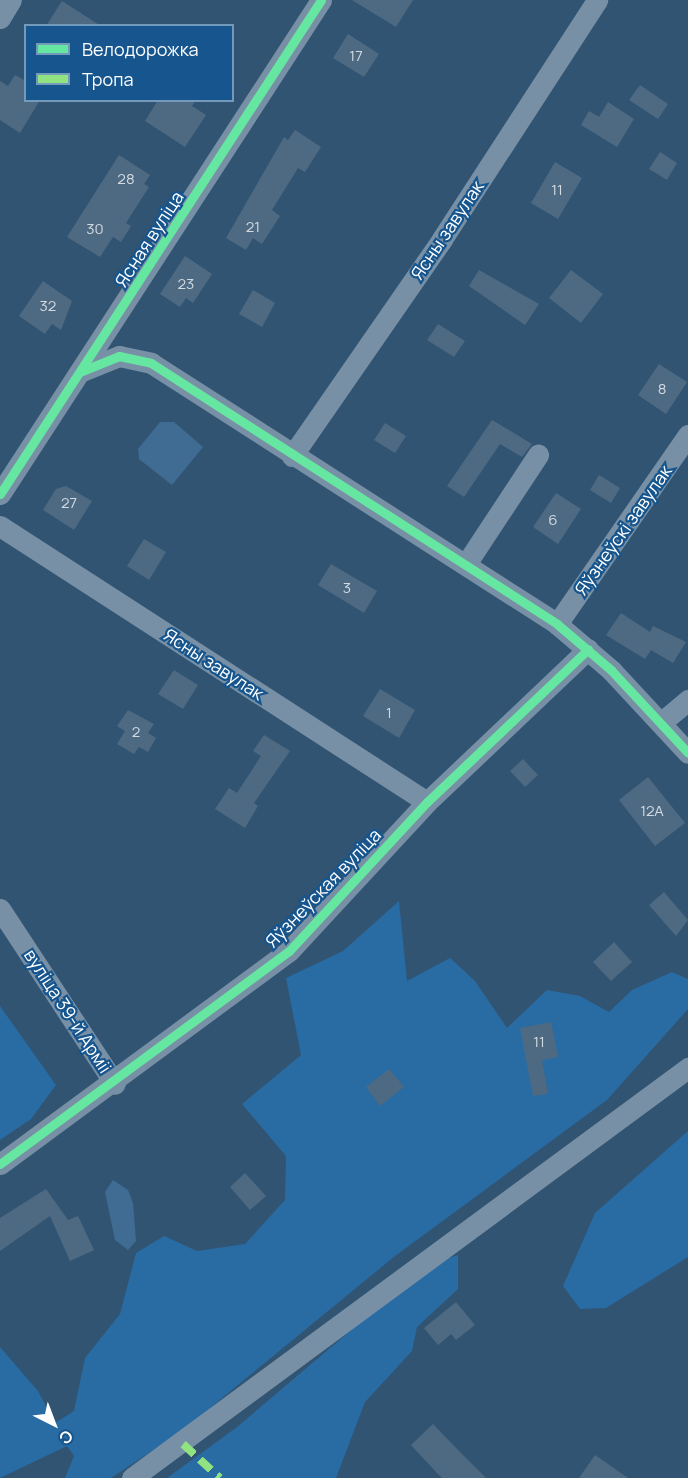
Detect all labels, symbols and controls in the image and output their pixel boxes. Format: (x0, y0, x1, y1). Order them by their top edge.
legend (24, 24, 234, 102)
text: Велодорожка (82, 37, 199, 61)
house number: 17 (349, 47, 363, 65)
text: Тропа (82, 67, 133, 91)
house number: 28 (117, 170, 135, 188)
street label: Ясны завулак (406, 176, 488, 284)
house number: 11 (551, 181, 563, 199)
street label: Ясная вуліца (110, 187, 188, 291)
house number: 21 (246, 218, 260, 236)
house number: 30 (86, 220, 104, 238)
house number: 23 (178, 275, 194, 293)
house number: 32 (40, 297, 56, 315)
house number: 8 (658, 380, 666, 398)
street label: Яўзнеўскі завулак (570, 461, 676, 599)
house number: 27 (61, 494, 77, 512)
house number: 6 (548, 511, 558, 529)
house number: 3 (343, 579, 351, 597)
street label: Ясны завулак (160, 624, 268, 704)
house number: 1 (386, 704, 392, 722)
house number: 2 (132, 723, 140, 741)
house number: 12А (640, 802, 664, 820)
street label: Яўзнеўская вуліца (261, 824, 385, 952)
street label: вуліца 39-й Арміі (20, 945, 116, 1077)
house number: 11 (533, 1033, 545, 1051)
north arrow (24, 1394, 84, 1454)
text: С (54, 1425, 78, 1450)

